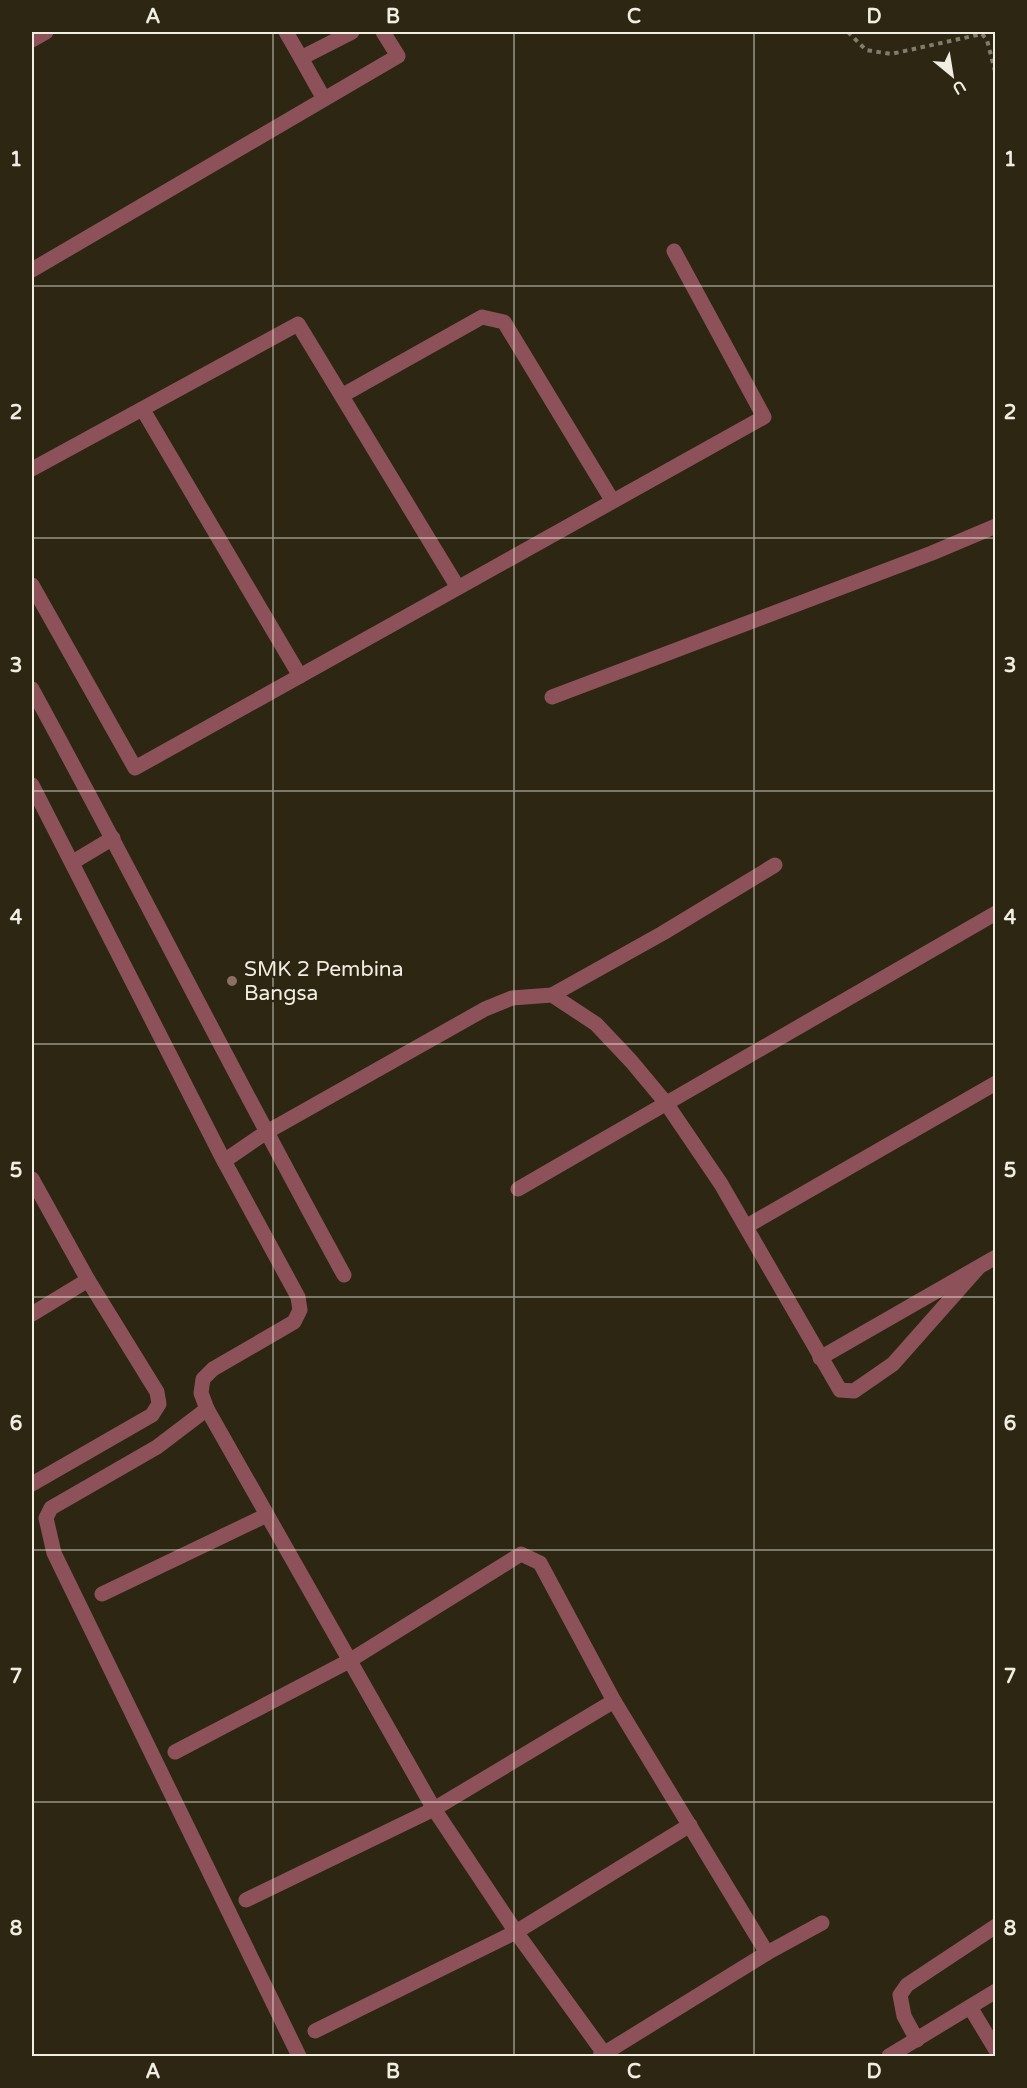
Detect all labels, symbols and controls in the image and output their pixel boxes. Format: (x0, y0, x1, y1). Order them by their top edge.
text: A (146, 5, 161, 29)
text: B (386, 5, 400, 29)
text: C (627, 5, 641, 29)
text: D (866, 5, 882, 29)
north arrow (922, 45, 982, 105)
text: U (949, 75, 969, 99)
text: 1 (10, 148, 22, 172)
text: 1 (1004, 148, 1016, 172)
text: 2 (10, 401, 22, 425)
text: 2 (1004, 401, 1016, 425)
text: 3 (10, 654, 22, 678)
text: 3 (1004, 654, 1016, 678)
text: 4 (10, 906, 23, 930)
text: 4 (1004, 906, 1017, 930)
place label: SMK 2 Pembina Bangsa (244, 957, 403, 1006)
marker: SMK 2 Pembina Bangsa (225, 974, 239, 988)
text: 5 (10, 1159, 22, 1183)
text: 5 (1004, 1159, 1016, 1183)
text: 6 (10, 1412, 22, 1436)
text: 6 (1004, 1412, 1016, 1436)
text: 7 (10, 1665, 22, 1689)
text: 7 (1004, 1665, 1016, 1689)
text: 8 (10, 1917, 22, 1941)
text: 8 (1004, 1917, 1016, 1941)
text: A (146, 2060, 161, 2084)
text: B (386, 2060, 400, 2084)
text: C (627, 2060, 641, 2084)
text: D (866, 2060, 882, 2084)

